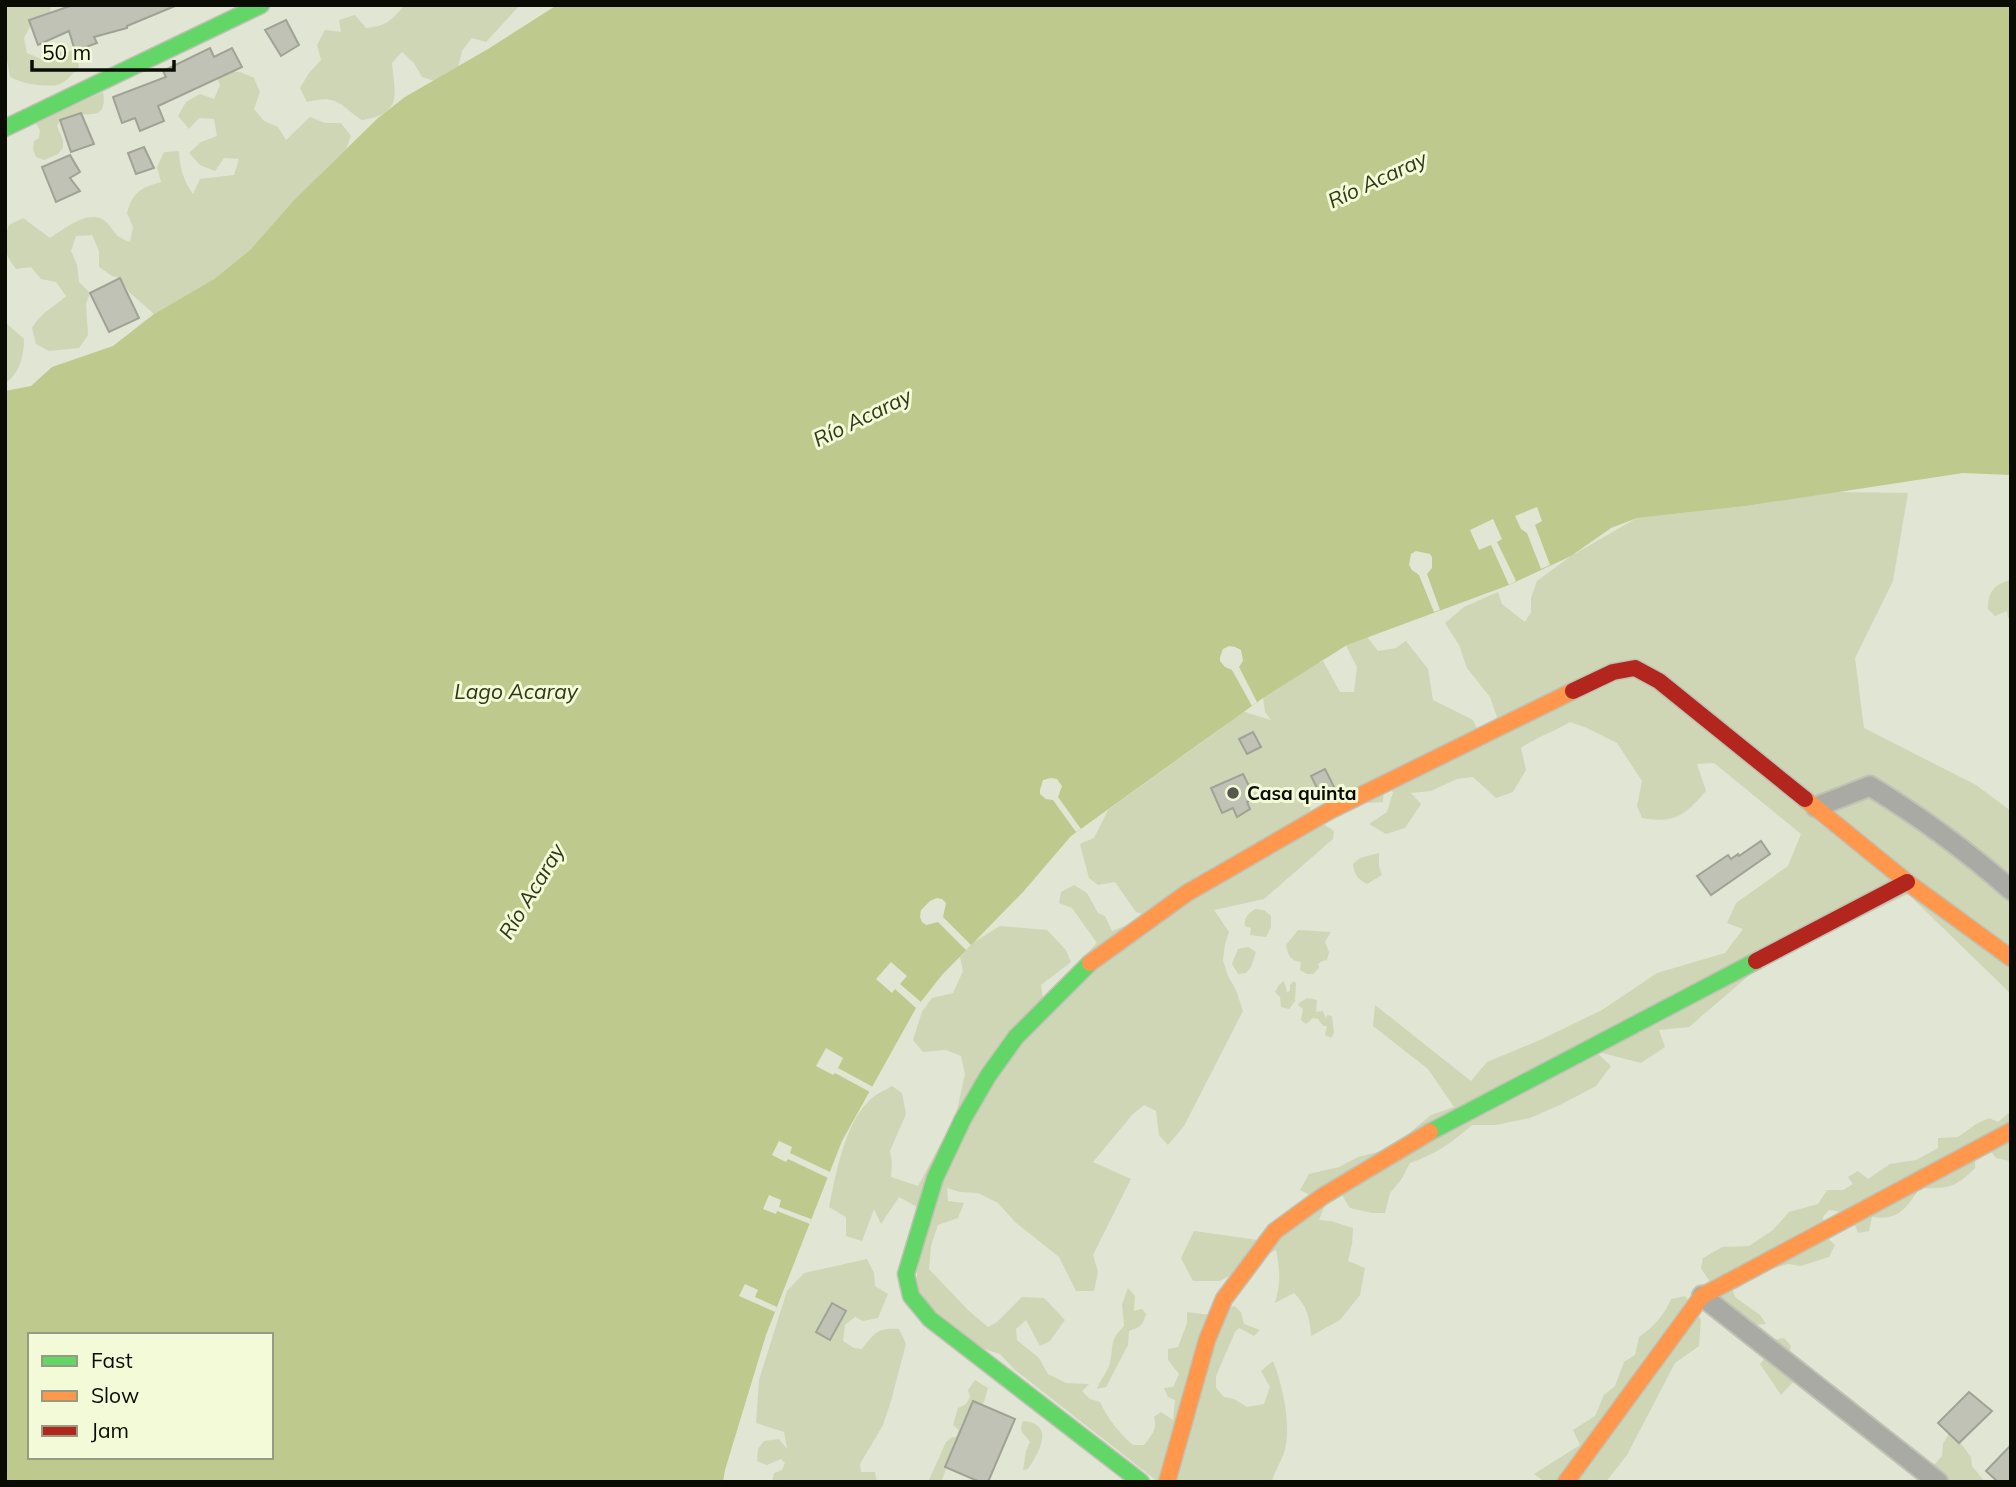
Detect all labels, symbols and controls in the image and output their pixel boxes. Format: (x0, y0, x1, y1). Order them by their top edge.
scale bar (32, 28, 173, 72)
text: 50 m (42, 39, 91, 65)
water label: Río Acaray (1323, 144, 1431, 213)
water label: Río Acaray (808, 382, 916, 452)
water label: Lago Acaray (454, 678, 579, 704)
place label: Casa quinta (1247, 781, 1356, 805)
marker: Casa quinta (1225, 785, 1241, 801)
water label: Río Acaray (492, 838, 570, 943)
legend (28, 1333, 273, 1459)
text: Fast (91, 1347, 133, 1373)
text: Slow (91, 1382, 139, 1408)
text: Jam (91, 1417, 129, 1443)

